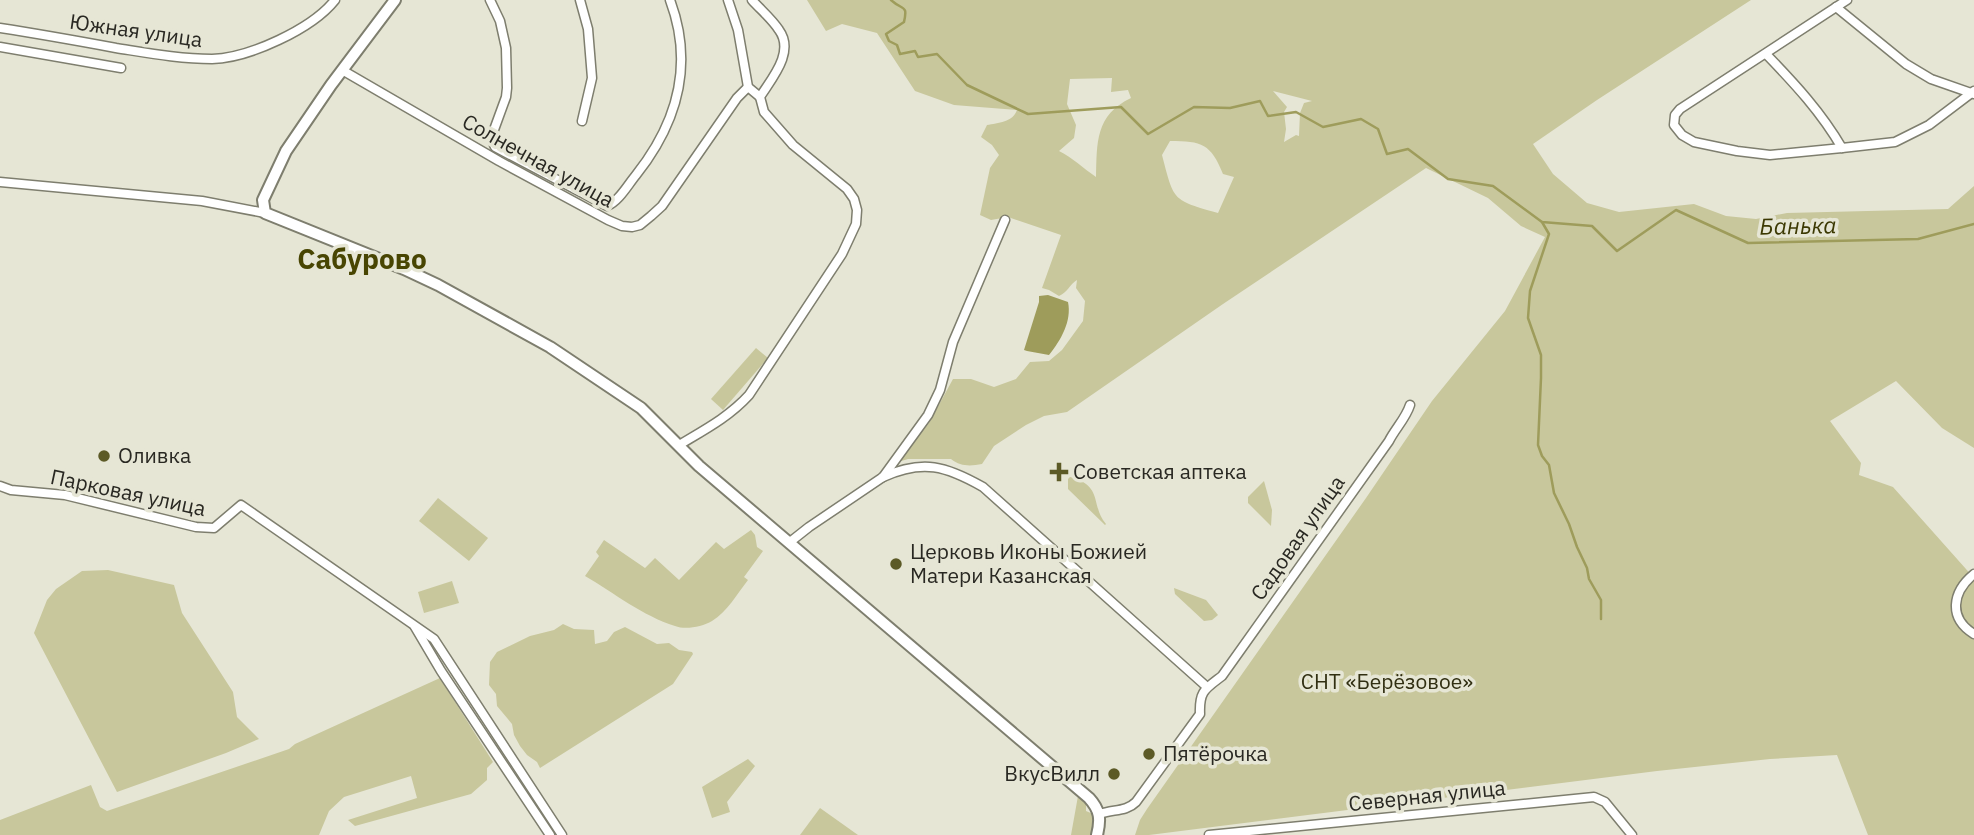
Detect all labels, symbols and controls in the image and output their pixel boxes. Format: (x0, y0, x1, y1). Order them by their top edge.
street label: Южная улица (68, 7, 204, 53)
street label: Солнечная улица (457, 107, 619, 214)
water label: Банька (1759, 209, 1837, 241)
district label: Сабурово (297, 240, 427, 277)
place label: Оливка (118, 441, 191, 469)
marker: Оливка (96, 448, 112, 464)
place label: Советская аптека (1073, 457, 1247, 485)
street label: Парковая улица (48, 462, 208, 522)
marker: Советская аптека (1051, 464, 1067, 480)
street label: Садовая улица (1244, 470, 1351, 605)
place label: Церковь Иконы Божией Матери Казанская (910, 537, 1147, 589)
marker: Церковь Иконы Божией Матери Казанская (888, 556, 904, 572)
park label: СНТ «Берёзовое» (1301, 667, 1473, 695)
place label: Пятёрочка (1163, 739, 1268, 767)
marker: Пятёрочка (1141, 746, 1157, 762)
place label: ВкусВилл (1004, 759, 1100, 787)
marker: ВкусВилл (1106, 766, 1122, 782)
street label: Северная улица (1347, 773, 1507, 817)

